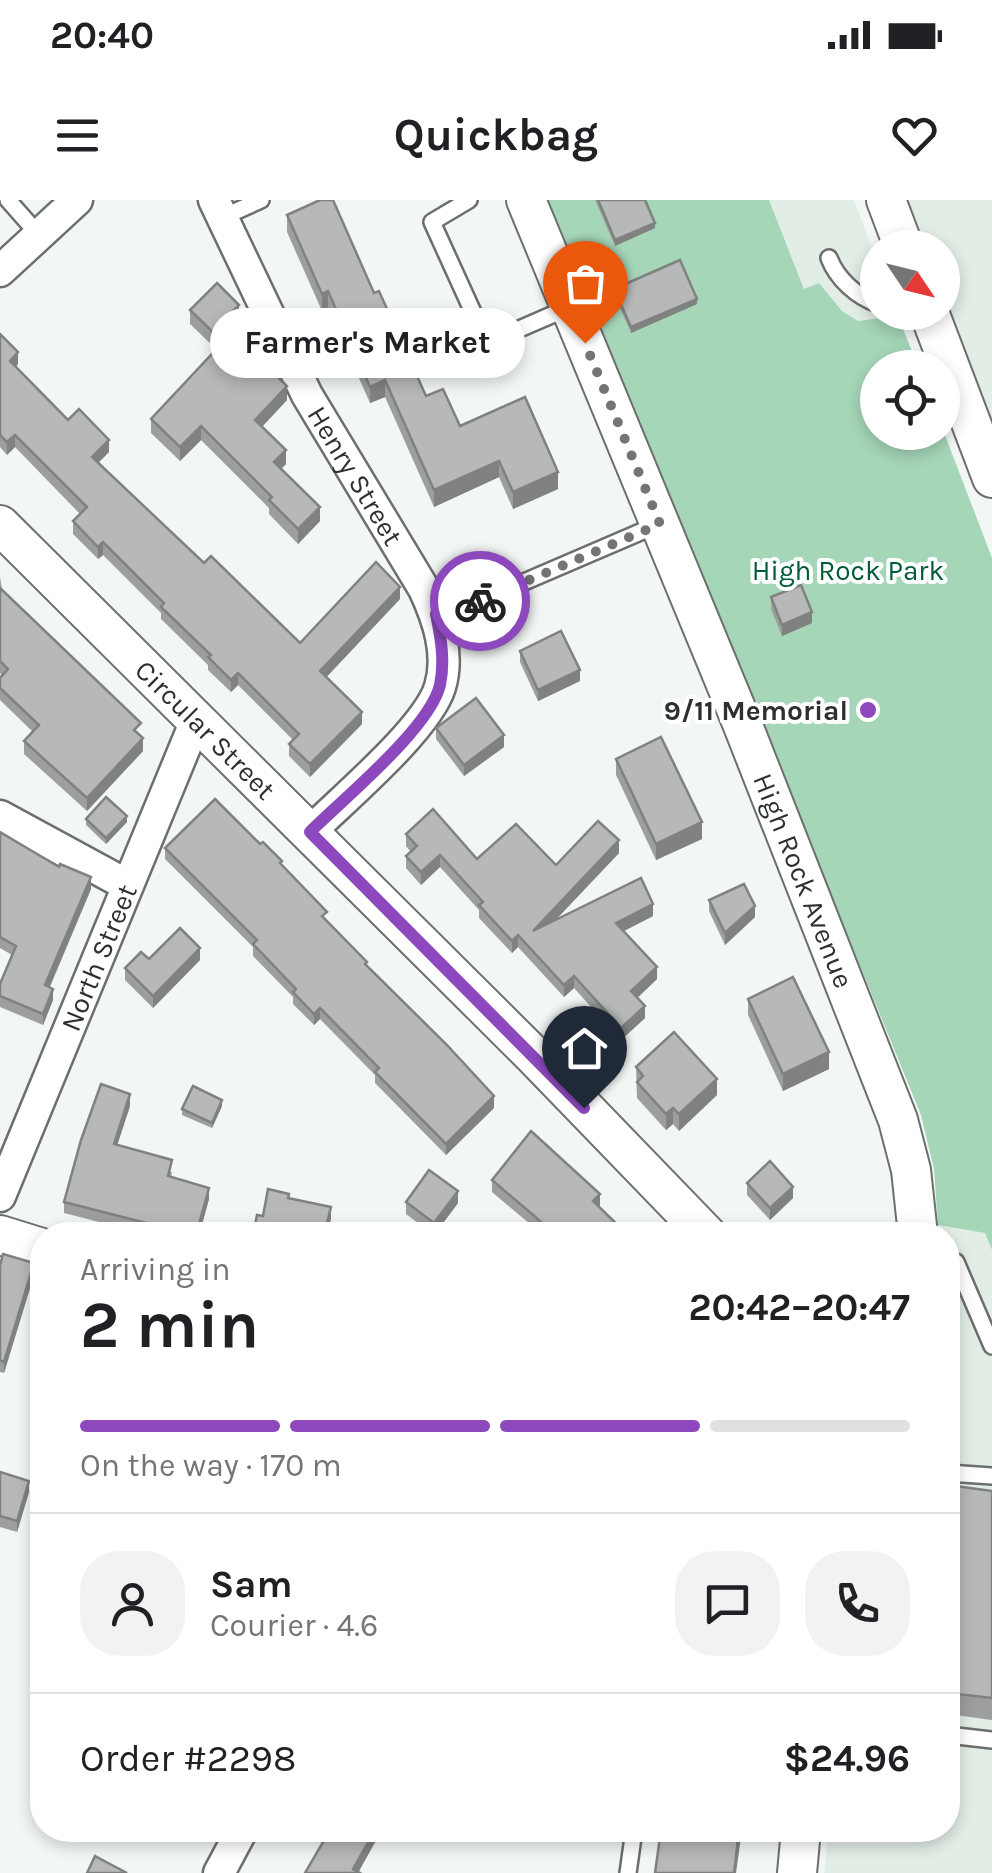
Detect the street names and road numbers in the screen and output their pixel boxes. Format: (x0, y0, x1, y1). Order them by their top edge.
street label: Henry Street (301, 400, 410, 551)
street label: Circular Street (129, 653, 283, 806)
street label: High Rock Avenue (747, 768, 861, 993)
street label: North Street (53, 879, 143, 1036)

